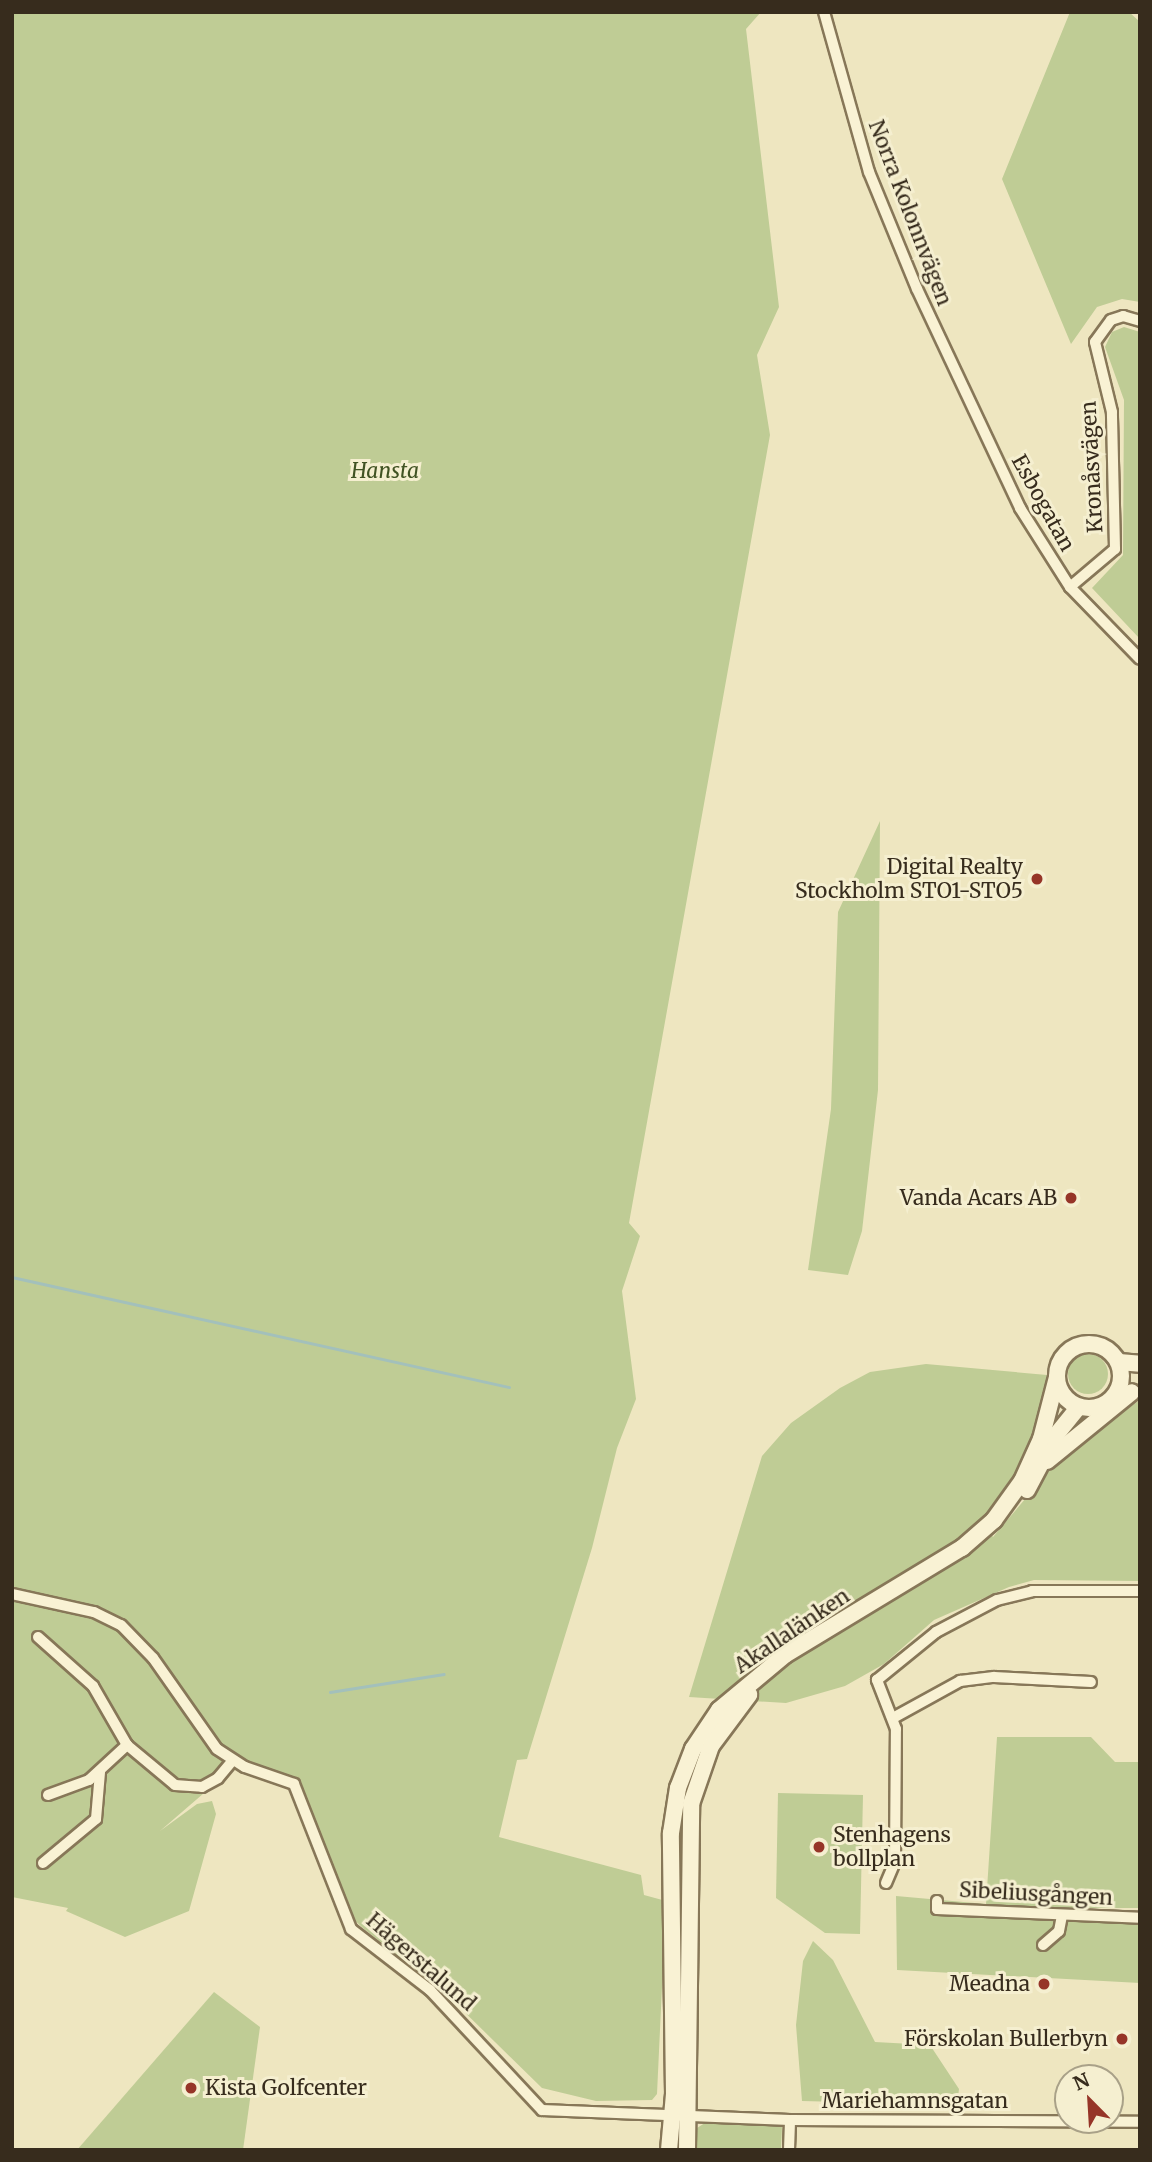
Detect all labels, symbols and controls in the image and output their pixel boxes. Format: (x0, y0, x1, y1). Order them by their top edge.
street label: Norra Kolonnvägen (863, 117, 957, 309)
street label: Kronåsvägen (1076, 400, 1108, 534)
street label: Esbogatan (1006, 450, 1080, 556)
park label: Hansta (351, 458, 419, 484)
place label: Digital Realty Stockholm STO1-STO5 (795, 854, 1023, 904)
marker: Digital Realty Stockholm STO1-STO5 (1029, 871, 1045, 887)
place label: Vanda Acars AB (900, 1185, 1057, 1211)
marker: Vanda Acars AB (1063, 1190, 1079, 1206)
street label: Akallalänken (730, 1583, 854, 1679)
place label: Stenhagens bollplan (833, 1822, 951, 1872)
marker: Stenhagens bollplan (811, 1839, 827, 1855)
street label: Sibeliusgången (958, 1877, 1114, 1911)
street label: Hägerstalund (361, 1908, 481, 2016)
place label: Meadna (949, 1971, 1030, 1997)
marker: Meadna (1036, 1976, 1052, 1992)
place label: Förskolan Bullerbyn (904, 2026, 1108, 2052)
marker: Förskolan Bullerbyn (1114, 2031, 1130, 2047)
north arrow (1054, 2064, 1124, 2134)
text: N (1070, 2068, 1093, 2096)
place label: Kista Golfcenter (205, 2075, 367, 2101)
marker: Kista Golfcenter (183, 2080, 199, 2096)
street label: Mariehamnsgatan (822, 2088, 1008, 2114)

